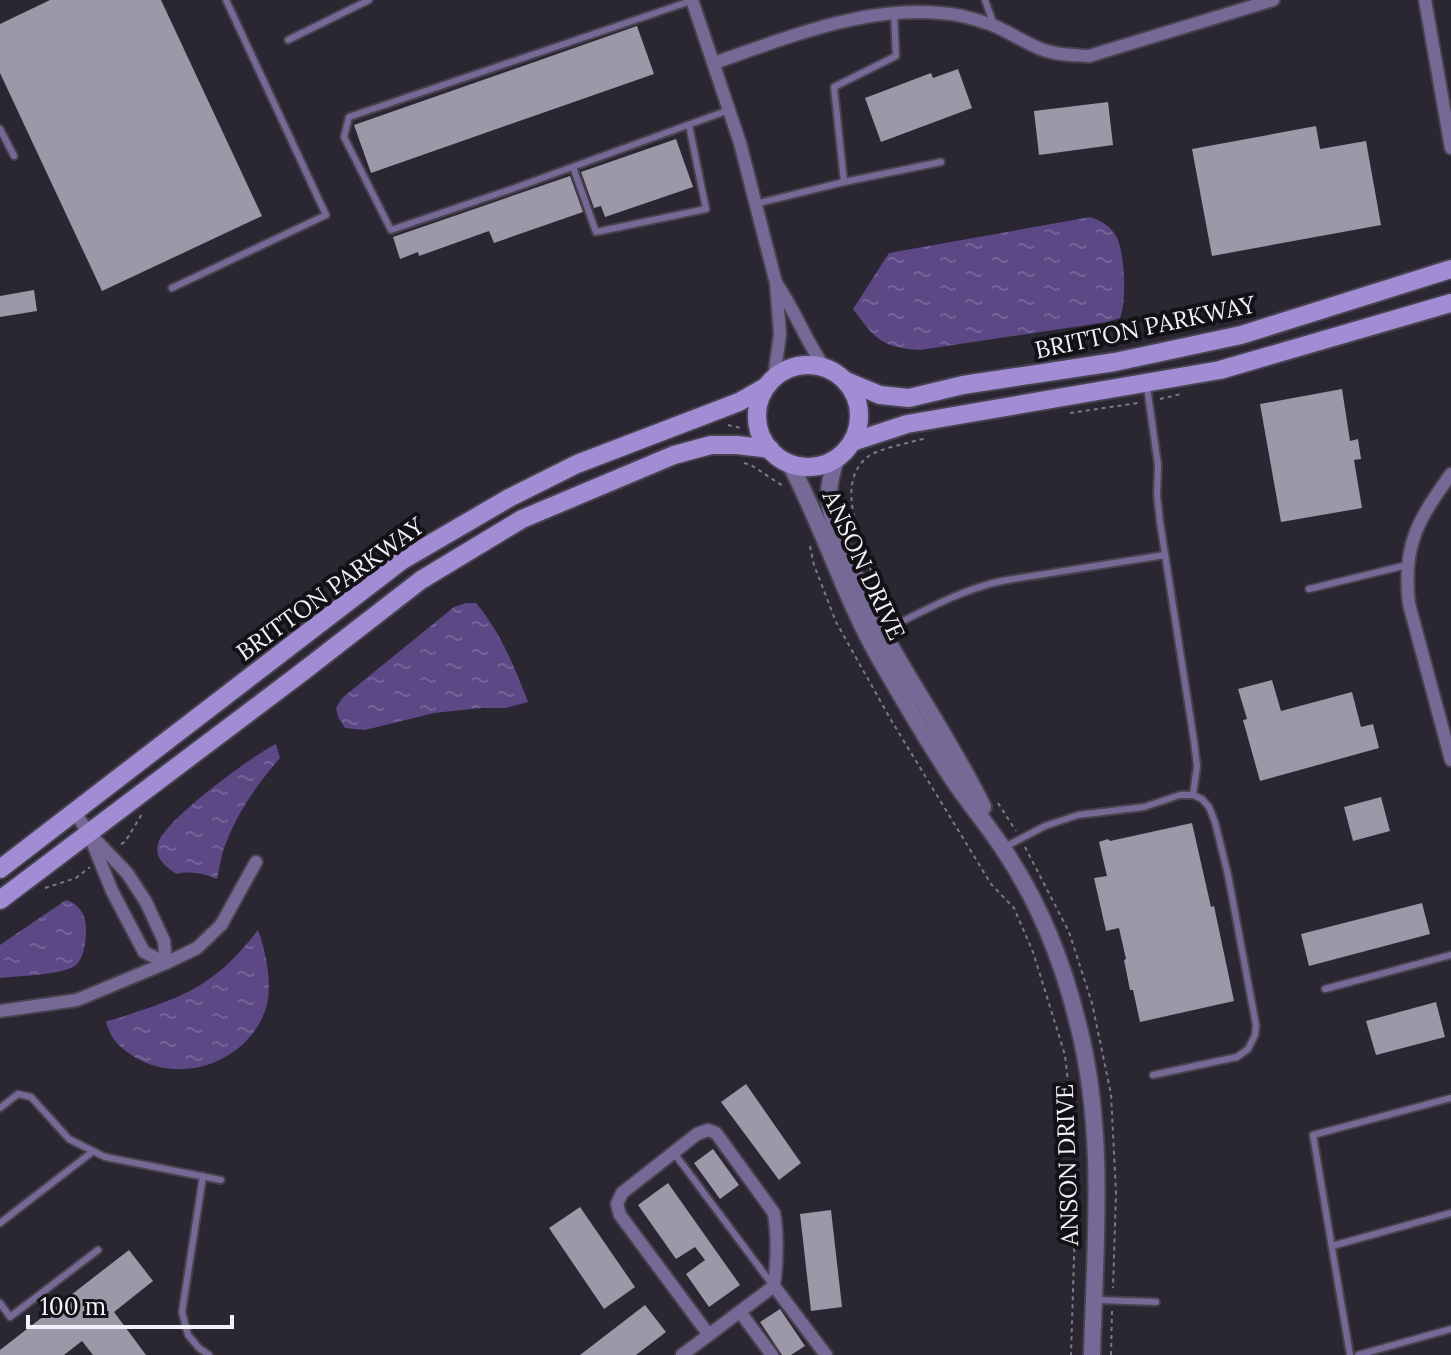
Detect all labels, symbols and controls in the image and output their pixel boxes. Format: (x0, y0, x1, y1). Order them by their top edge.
street label: BRITTON PARKWAY (1032, 288, 1259, 365)
street label: ANSON DRIVE (815, 484, 912, 645)
street label: BRITTON PARKWAY (230, 510, 431, 668)
street label: ANSON DRIVE (1049, 1084, 1085, 1247)
scale bar (28, 1279, 232, 1329)
text: 100 m (40, 1291, 106, 1322)

